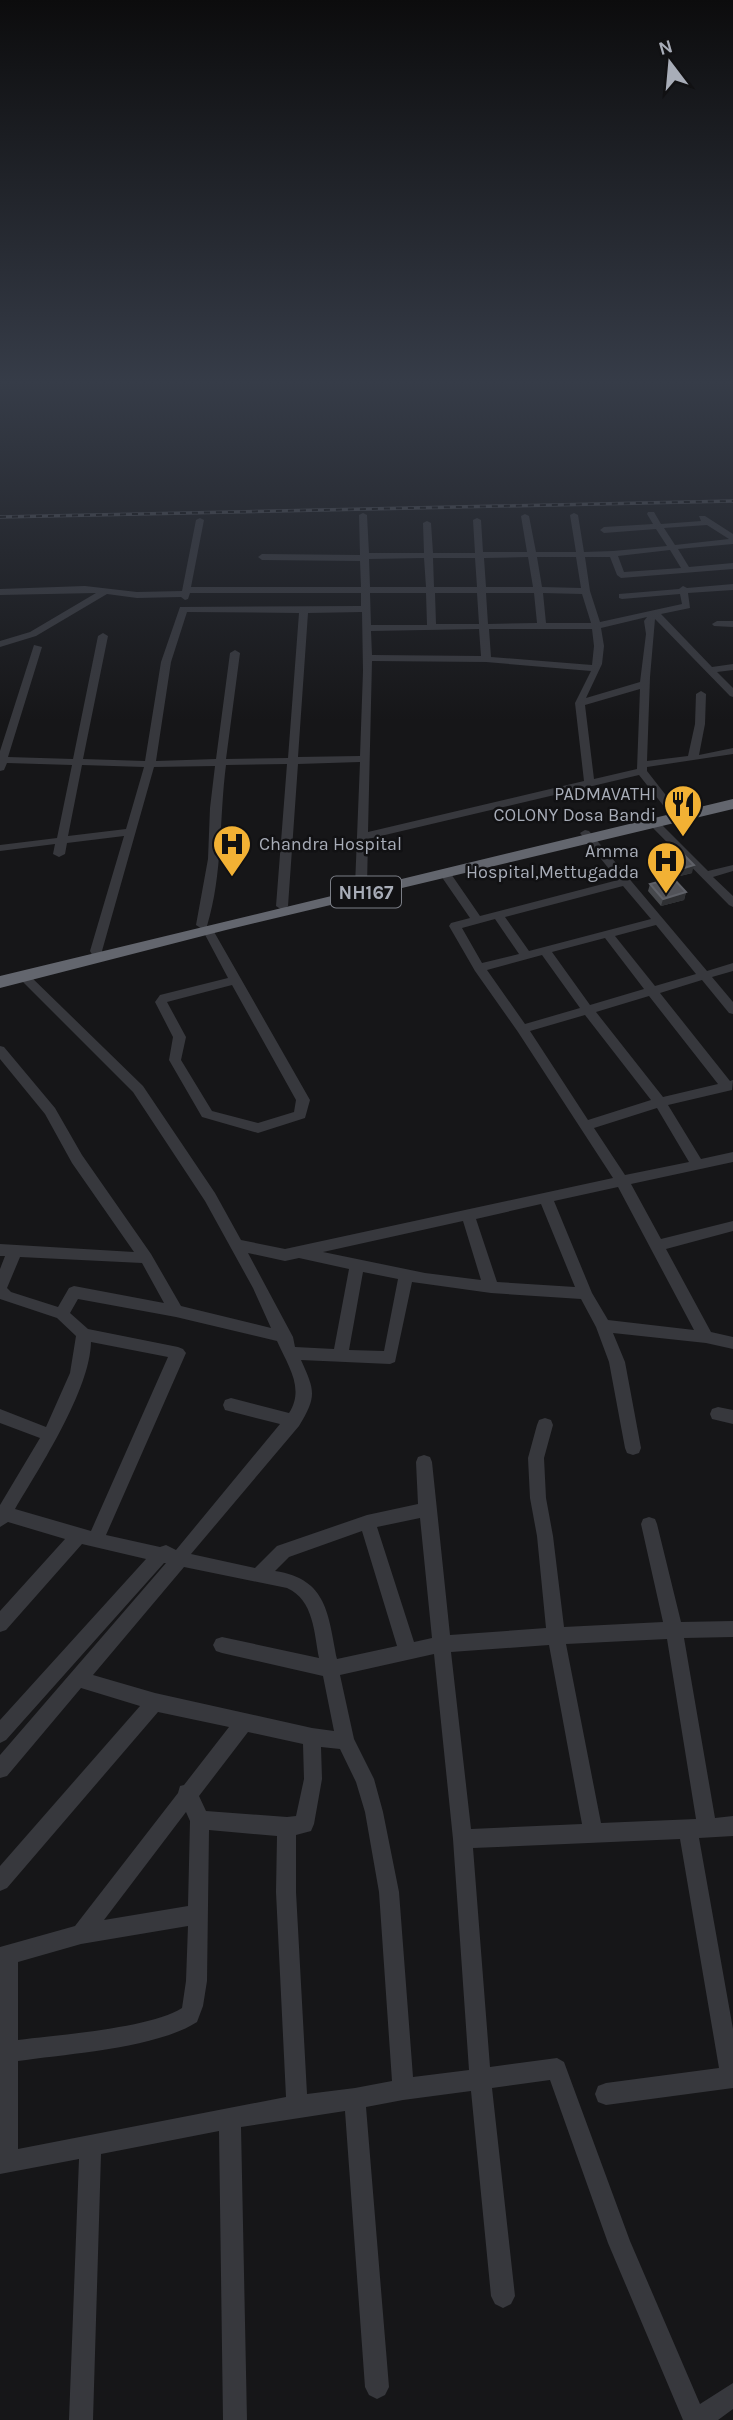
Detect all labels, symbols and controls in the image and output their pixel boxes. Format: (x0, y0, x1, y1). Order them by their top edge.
north arrow (635, 28, 705, 98)
text: N (656, 35, 675, 60)
place label: PADMAVATHI COLONY Dosa Bandi (494, 783, 656, 826)
restaurant icon: PADMAVATHI COLONY Dosa Bandi (662, 783, 704, 838)
hospital icon: Chandra Hospital (211, 823, 253, 878)
place label: Chandra Hospital (259, 833, 402, 855)
place label: Amma Hospital,Mettugadda (466, 840, 639, 883)
hospital icon: Amma Hospital,Mettugadda (645, 840, 687, 895)
road number: NH167 (331, 876, 401, 908)

